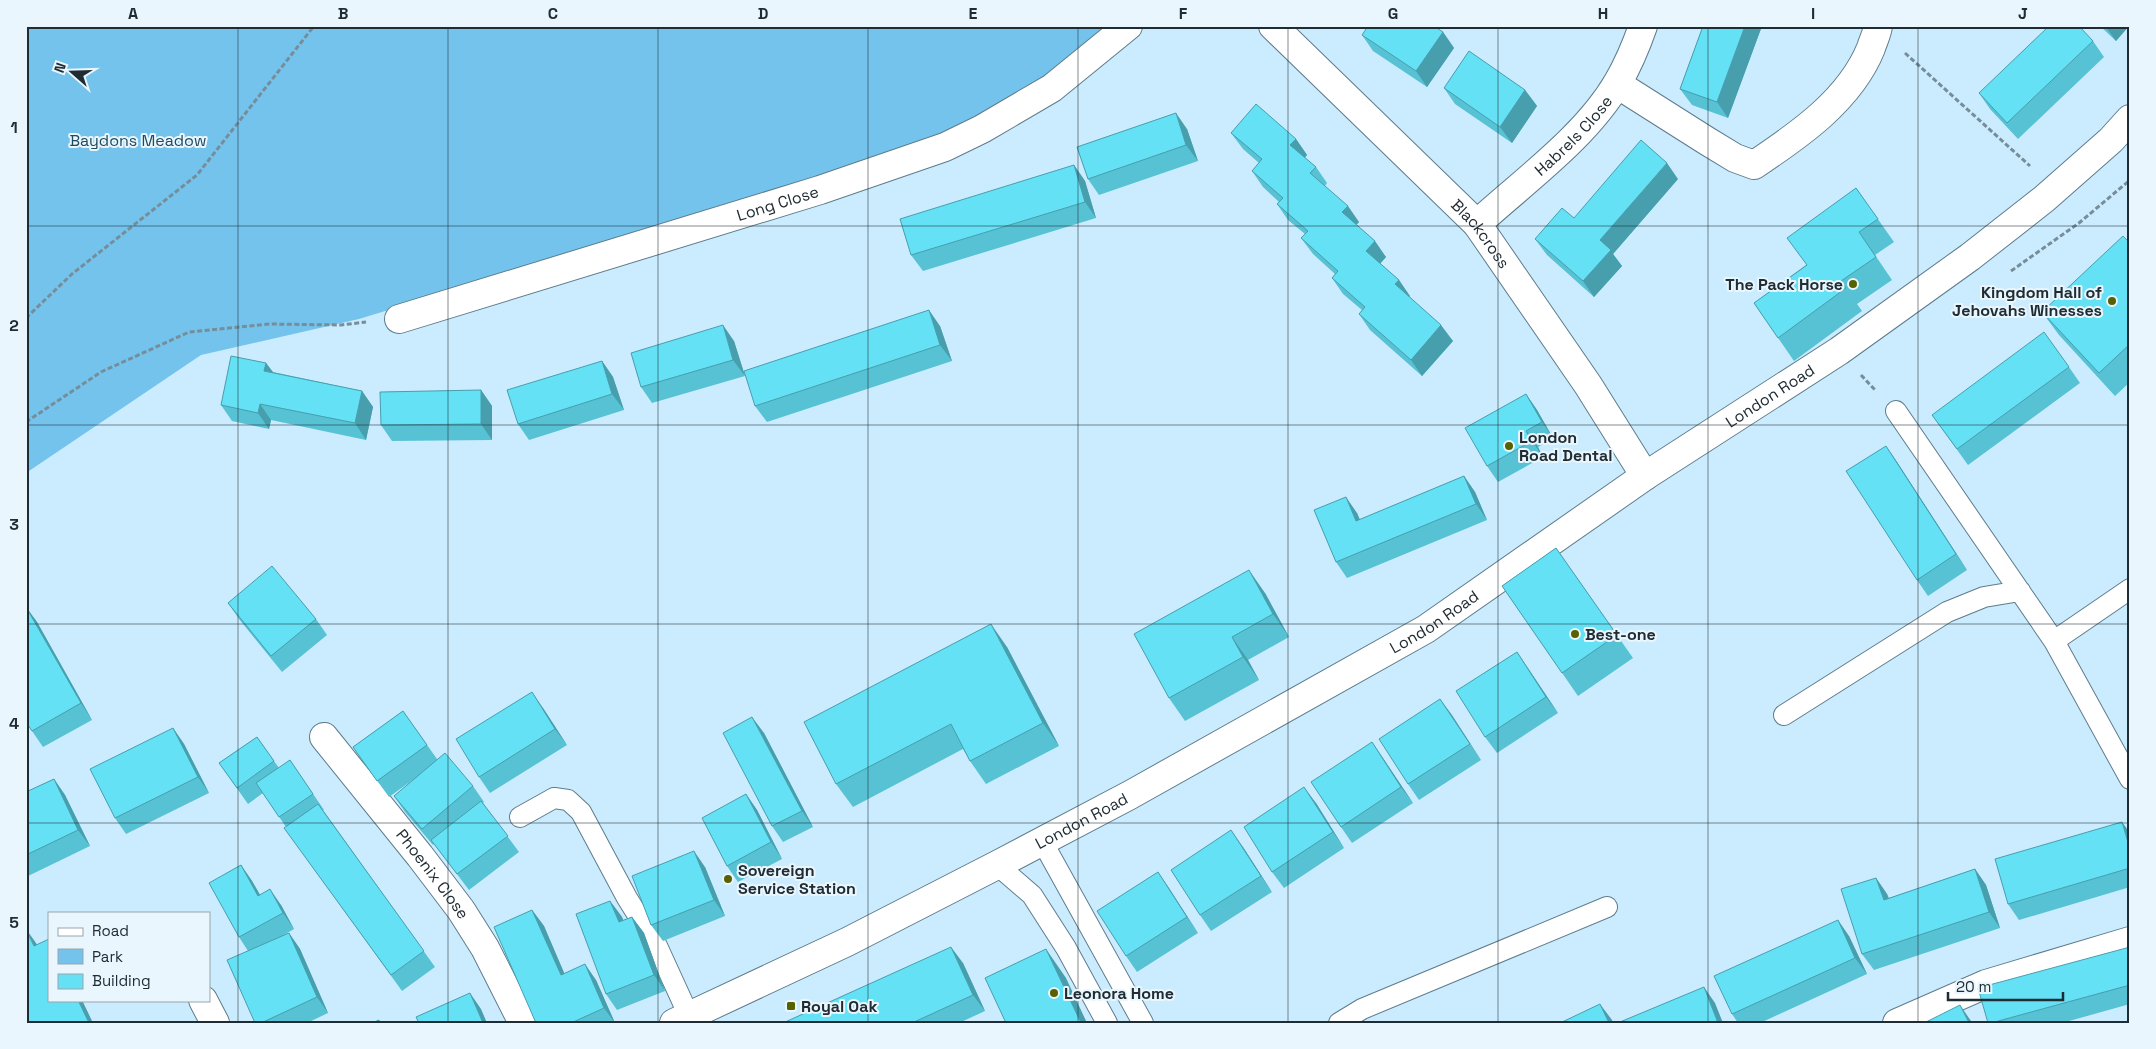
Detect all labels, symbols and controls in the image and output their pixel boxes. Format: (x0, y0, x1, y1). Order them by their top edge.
text: A (128, 3, 138, 24)
text: B (338, 3, 348, 24)
text: C (548, 3, 558, 24)
text: D (758, 3, 768, 24)
text: E (969, 3, 978, 24)
text: F (1179, 3, 1188, 24)
text: G (1388, 3, 1398, 24)
text: H (1598, 3, 1608, 24)
text: I (1811, 3, 1815, 24)
text: J (2018, 3, 2028, 24)
north arrow (48, 48, 98, 98)
text: N (50, 60, 70, 75)
street label: Habrels Close (1530, 91, 1617, 180)
text: 1 (10, 117, 18, 138)
park label: Baydons Meadow (69, 130, 207, 151)
street label: Long Close (734, 181, 821, 226)
street label: Blackcross (1446, 195, 1514, 273)
place label: The Pack Horse (1725, 274, 1843, 295)
marker: The Pack Horse (1847, 278, 1859, 290)
place label: Kingdom Hall of Jehovahs Winesses (1952, 282, 2102, 321)
marker: Kingdom Hall of Jehovahs Winesses (2106, 295, 2118, 307)
text: 2 (9, 315, 19, 336)
street label: London Road (1722, 360, 1819, 432)
place label: London Road Dental (1519, 427, 1613, 466)
marker: London Road Dental (1503, 440, 1515, 452)
text: 3 (9, 514, 19, 535)
street label: London Road (1386, 586, 1483, 658)
place label: Best-one (1585, 624, 1656, 645)
marker: Best-one (1569, 628, 1581, 640)
text: 4 (9, 713, 19, 734)
street label: London Road (1032, 788, 1132, 854)
street label: Phoenix Close (391, 825, 474, 923)
place label: Sovereign Service Station (738, 860, 856, 899)
marker: Sovereign Service Station (722, 873, 734, 885)
text: 5 (9, 912, 19, 933)
legend (48, 912, 210, 1002)
text: Road (92, 921, 129, 940)
text: Park (92, 947, 123, 966)
scale bar (1948, 969, 2064, 1001)
text: Building (92, 971, 151, 990)
text: 20 m (1956, 977, 1991, 996)
place label: Leonora Home (1064, 983, 1174, 1004)
marker: Leonora Home (1048, 987, 1060, 999)
place label: Royal Oak (801, 996, 877, 1017)
marker: Royal Oak (785, 1000, 797, 1012)

